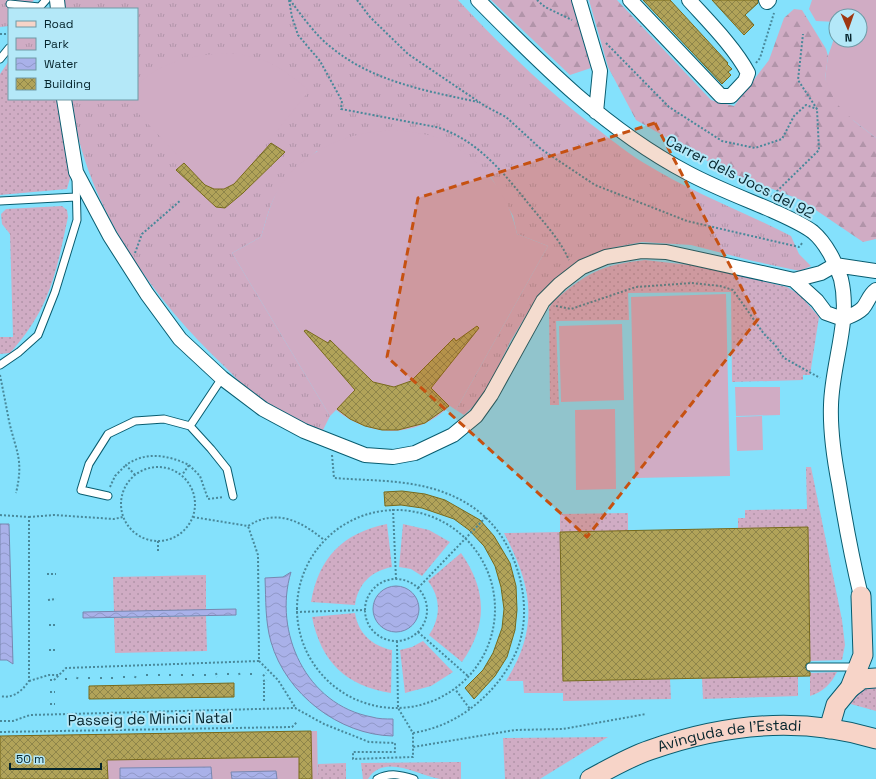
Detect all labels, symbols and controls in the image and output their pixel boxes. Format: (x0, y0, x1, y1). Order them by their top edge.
legend (8, 8, 138, 100)
north arrow (828, 8, 868, 48)
text: Road (44, 16, 73, 32)
text: N (844, 31, 852, 45)
text: Park (44, 36, 69, 52)
text: Water (44, 56, 78, 72)
text: Building (44, 76, 91, 92)
street label: Carrer dels Jocs del 92 (663, 131, 818, 222)
street label: Passeig de Minici Natal (67, 708, 233, 729)
street label: Avinguda de l'Estadi (655, 715, 802, 756)
scale bar (10, 745, 101, 771)
text: 50 m (16, 751, 44, 767)

